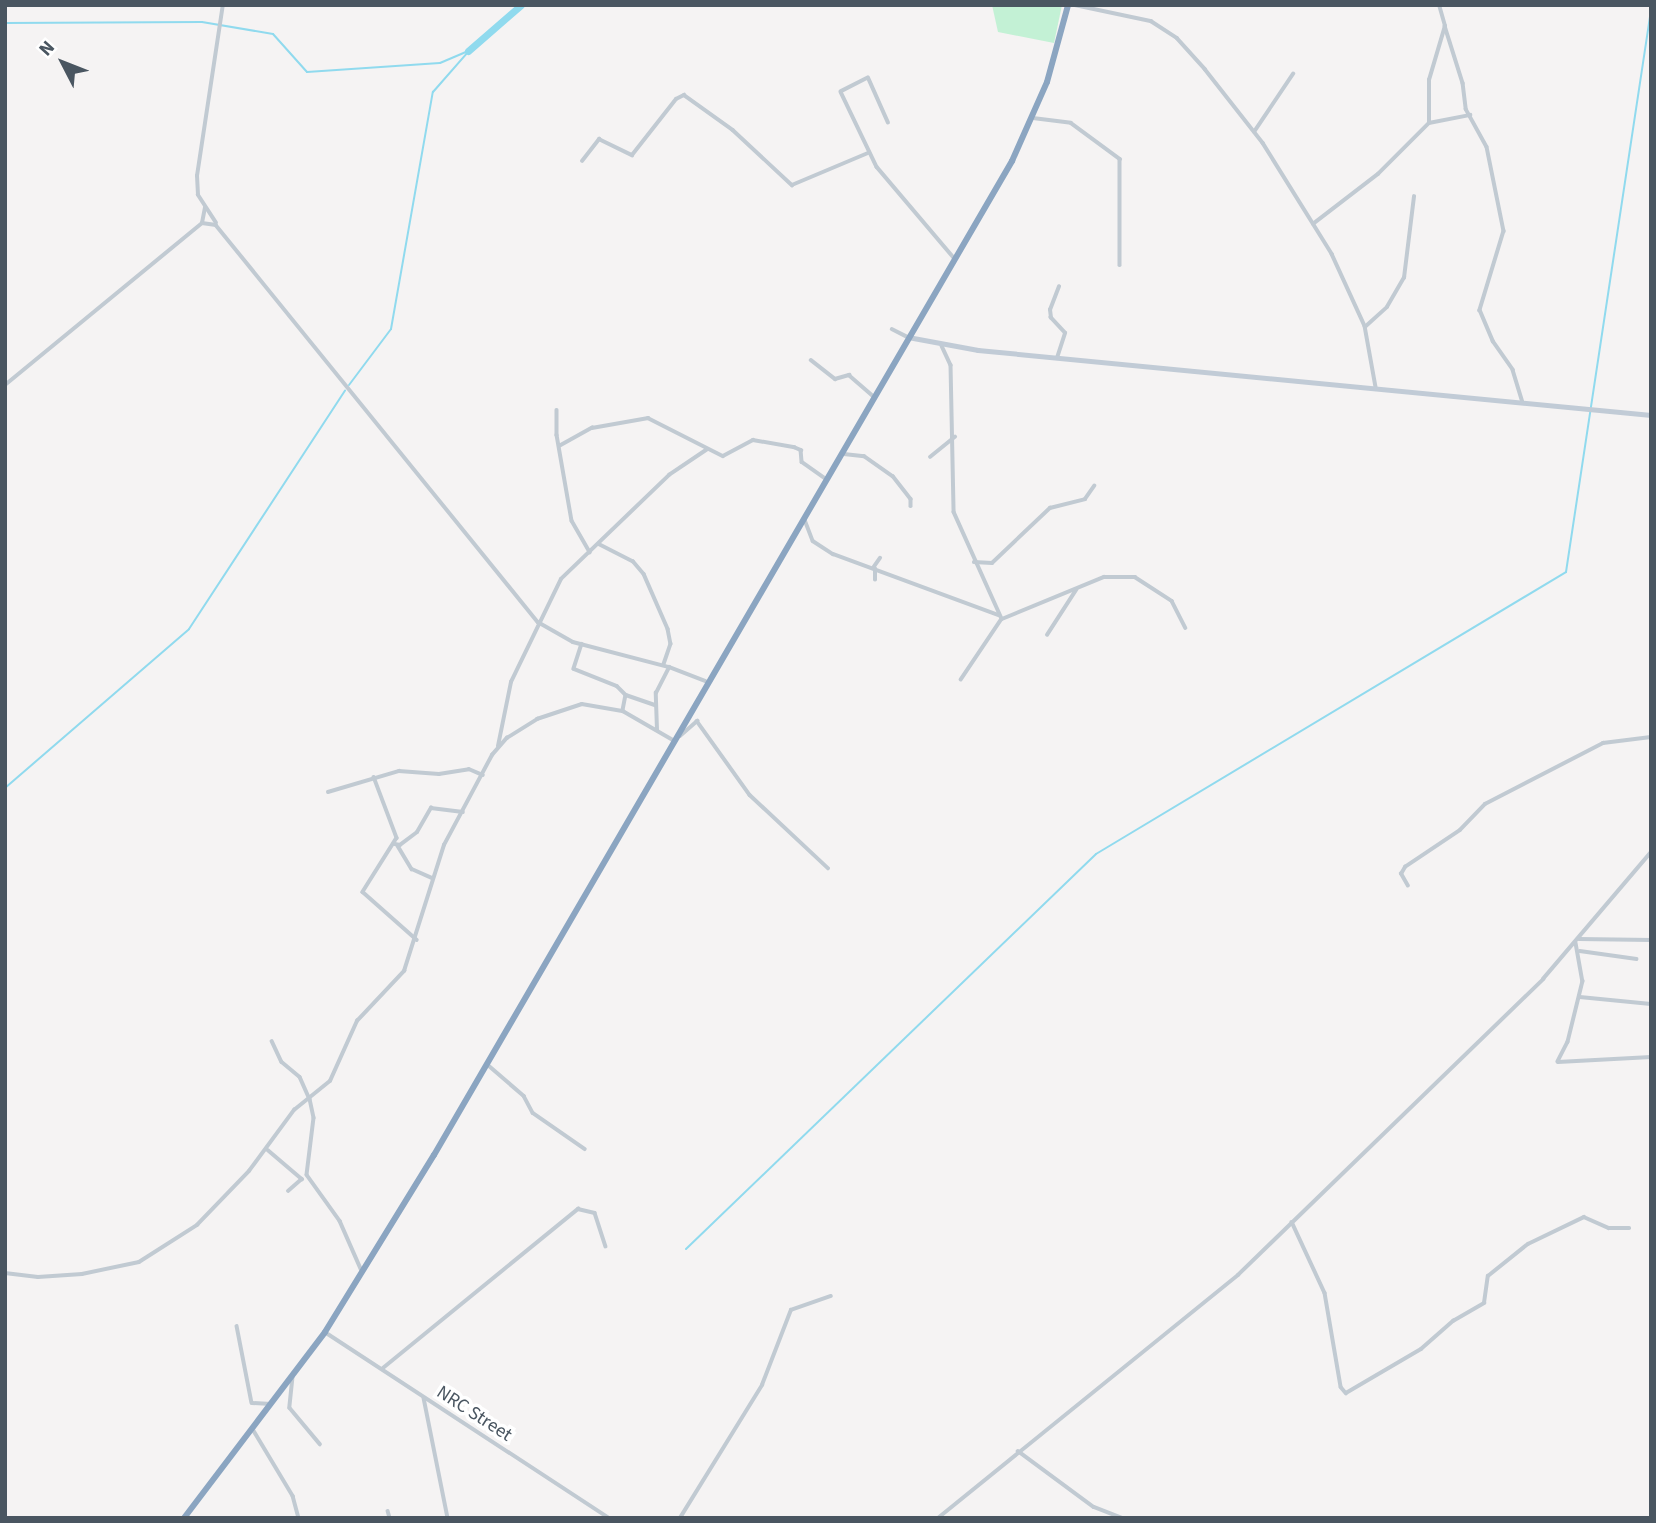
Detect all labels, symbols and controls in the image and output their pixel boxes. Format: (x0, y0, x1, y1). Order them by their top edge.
north arrow (28, 28, 98, 98)
text: N (33, 35, 61, 62)
street label: NRC Street (432, 1381, 516, 1447)

